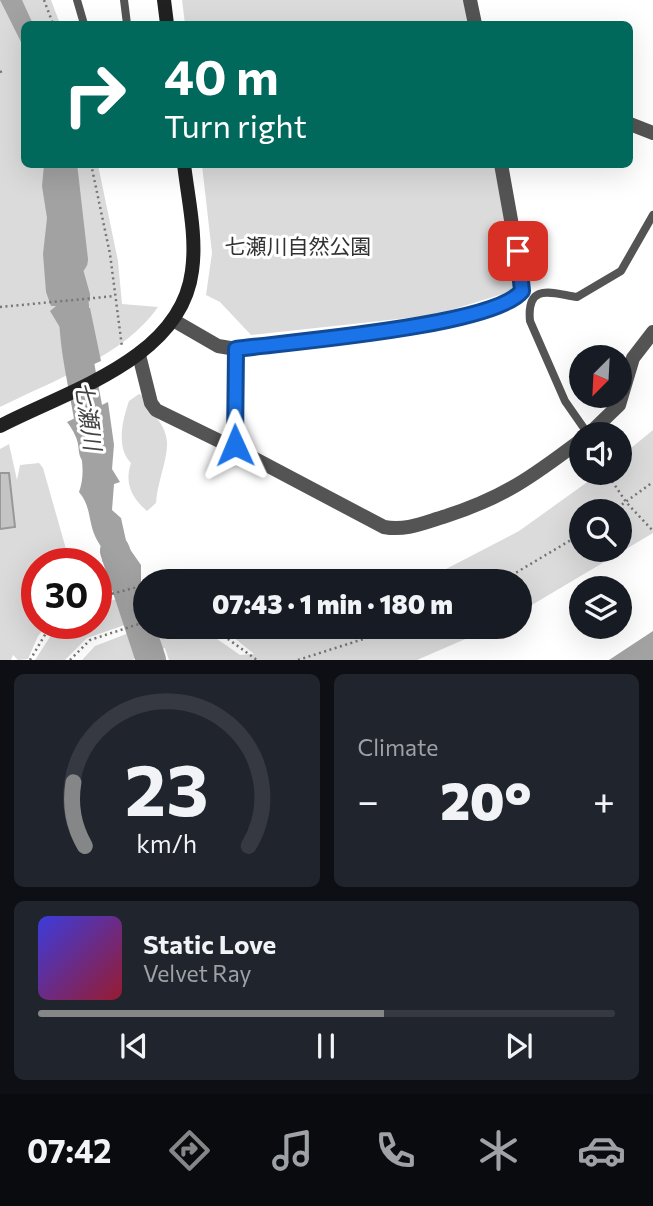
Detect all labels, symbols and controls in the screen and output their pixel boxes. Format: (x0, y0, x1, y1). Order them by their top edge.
text: 40 m (164, 45, 279, 105)
icon: right (49, 49, 140, 140)
text: Turn right (164, 105, 307, 145)
pin (488, 221, 548, 281)
icon: arrive (499, 232, 537, 270)
park label: 七瀬川自然公園 (225, 233, 372, 258)
north arrow (569, 345, 632, 408)
map controls (569, 345, 632, 639)
water label: 七瀬川 (70, 380, 108, 455)
position arrow (198, 408, 272, 482)
button: sound (569, 422, 632, 485)
button: search (569, 499, 632, 562)
speed limit sign: 30 (21, 548, 112, 639)
button: layers (569, 576, 632, 639)
text: 07:43 · 1 min · 180 m (212, 588, 453, 619)
text: Climate (358, 733, 439, 761)
text: 23 (125, 743, 209, 832)
text: 20° (440, 767, 532, 831)
text: − (358, 776, 379, 823)
text: + (593, 776, 615, 823)
text: km/h (136, 828, 197, 858)
text: Static Love (143, 928, 276, 959)
text: Velvet Ray (143, 959, 251, 987)
icon: previous (115, 1027, 153, 1065)
icon: pause (307, 1027, 345, 1065)
icon: next (500, 1027, 538, 1065)
icon: directions (165, 1126, 214, 1175)
icon: music (268, 1126, 317, 1175)
icon: phone (371, 1126, 420, 1175)
icon: climate (474, 1126, 523, 1175)
icon: car (577, 1126, 626, 1175)
text: 07:42 (27, 1130, 112, 1170)

